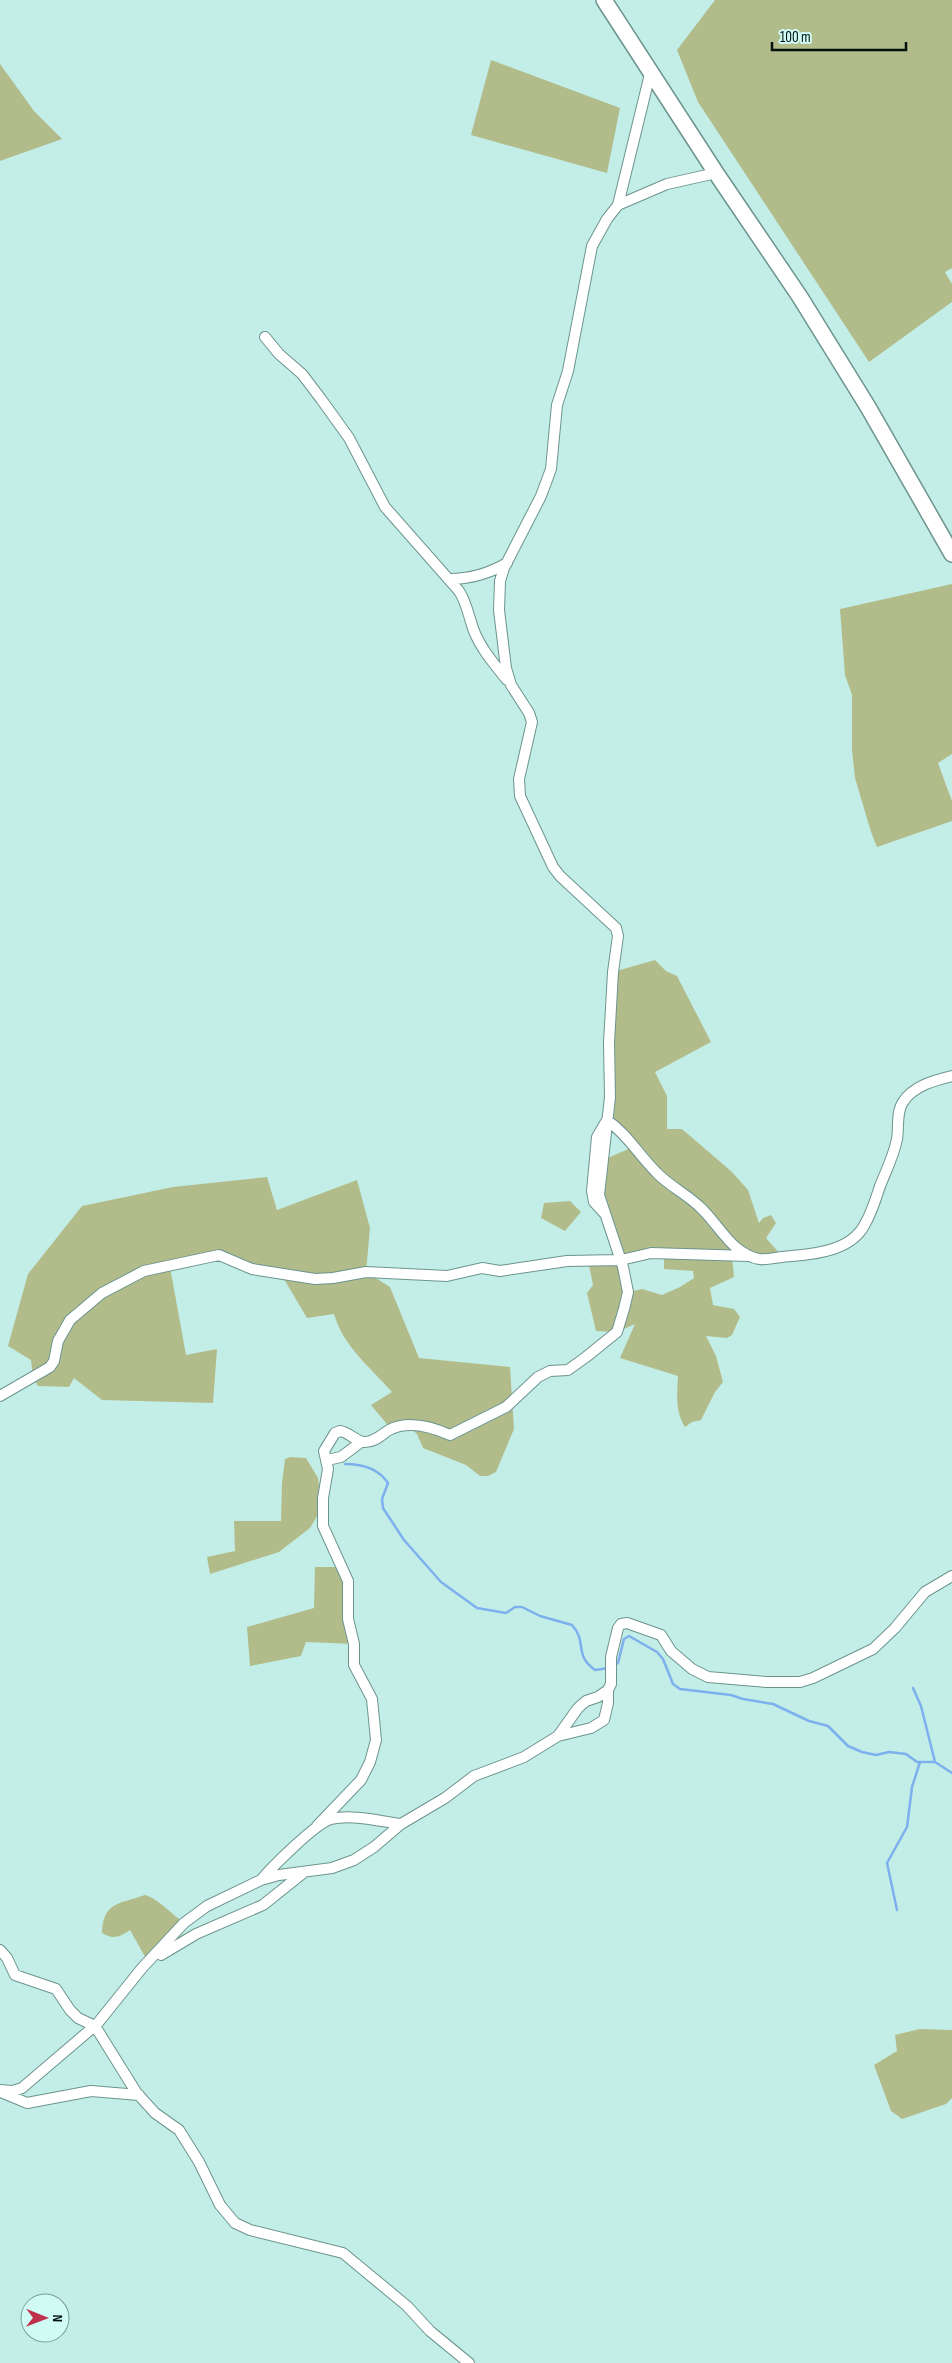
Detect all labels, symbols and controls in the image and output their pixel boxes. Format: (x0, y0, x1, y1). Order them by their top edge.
scale bar (772, 20, 906, 52)
text: 100 m (780, 28, 811, 47)
north arrow (20, 2293, 70, 2343)
text: N (49, 2314, 66, 2322)

